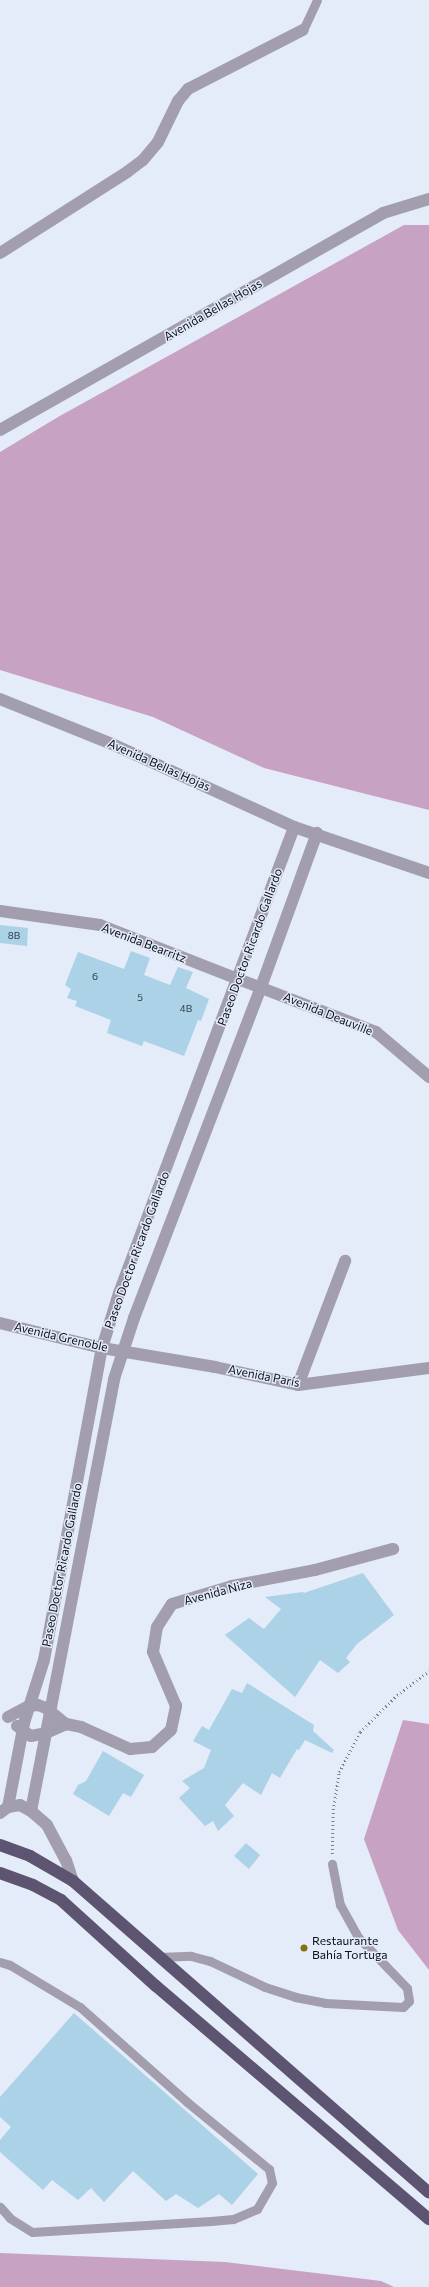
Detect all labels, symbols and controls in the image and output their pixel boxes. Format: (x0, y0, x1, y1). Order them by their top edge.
street label: Avenida Bellas Hojas (161, 276, 265, 344)
street label: Avenida Bellas Hojas (105, 736, 213, 794)
street label: Paseo Doctor Ricardo Gallardo (215, 866, 285, 1028)
street label: Avenida Bearritz (100, 920, 188, 966)
house number: 8B (8, 930, 20, 942)
house number: 6 (92, 971, 98, 983)
street label: Avenida Deauville (281, 989, 375, 1039)
house number: 5 (137, 992, 143, 1004)
house number: 4B (180, 1003, 192, 1015)
street label: Paseo Doctor Ricardo Gallardo (102, 1169, 172, 1331)
street label: Avenida Grenoble (13, 1319, 109, 1355)
street label: Avenida París (227, 1362, 301, 1390)
street label: Paseo Doctor Ricardo Gallardo (39, 1482, 85, 1648)
street label: Avenida Niza (182, 1576, 254, 1608)
place label: Restaurante Bahía Tortuga (312, 1934, 388, 1962)
marker: Restaurante Bahía Tortuga (299, 1943, 309, 1953)

